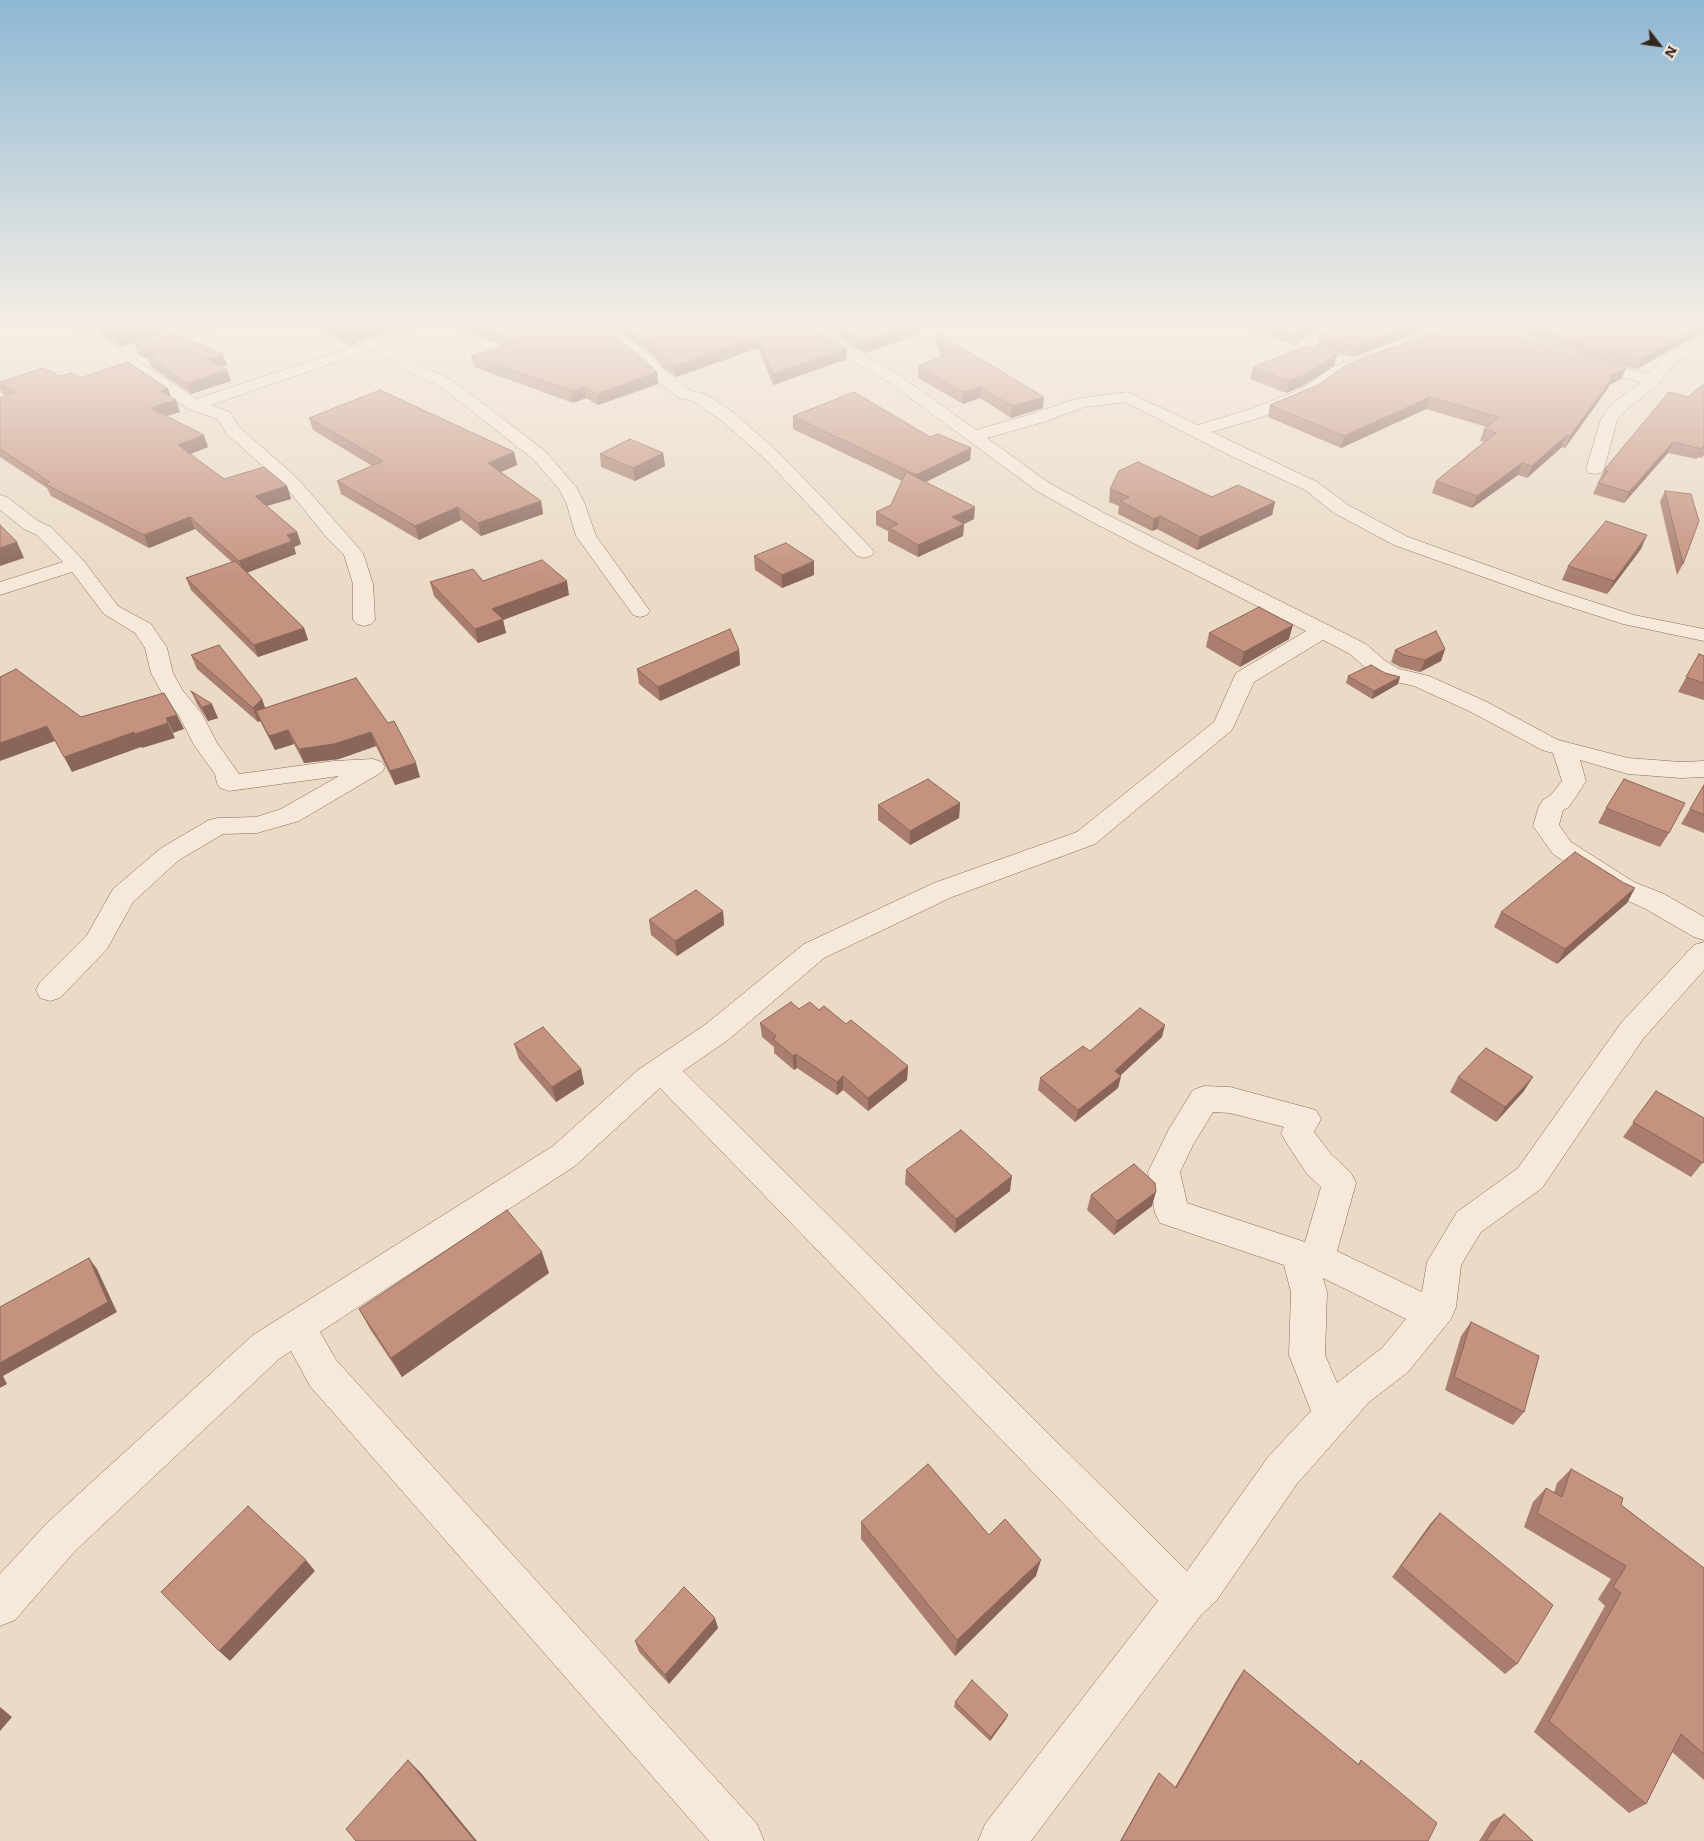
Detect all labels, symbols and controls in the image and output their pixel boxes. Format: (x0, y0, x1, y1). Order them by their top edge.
north arrow (1634, 20, 1684, 70)
text: N (1660, 42, 1684, 63)

